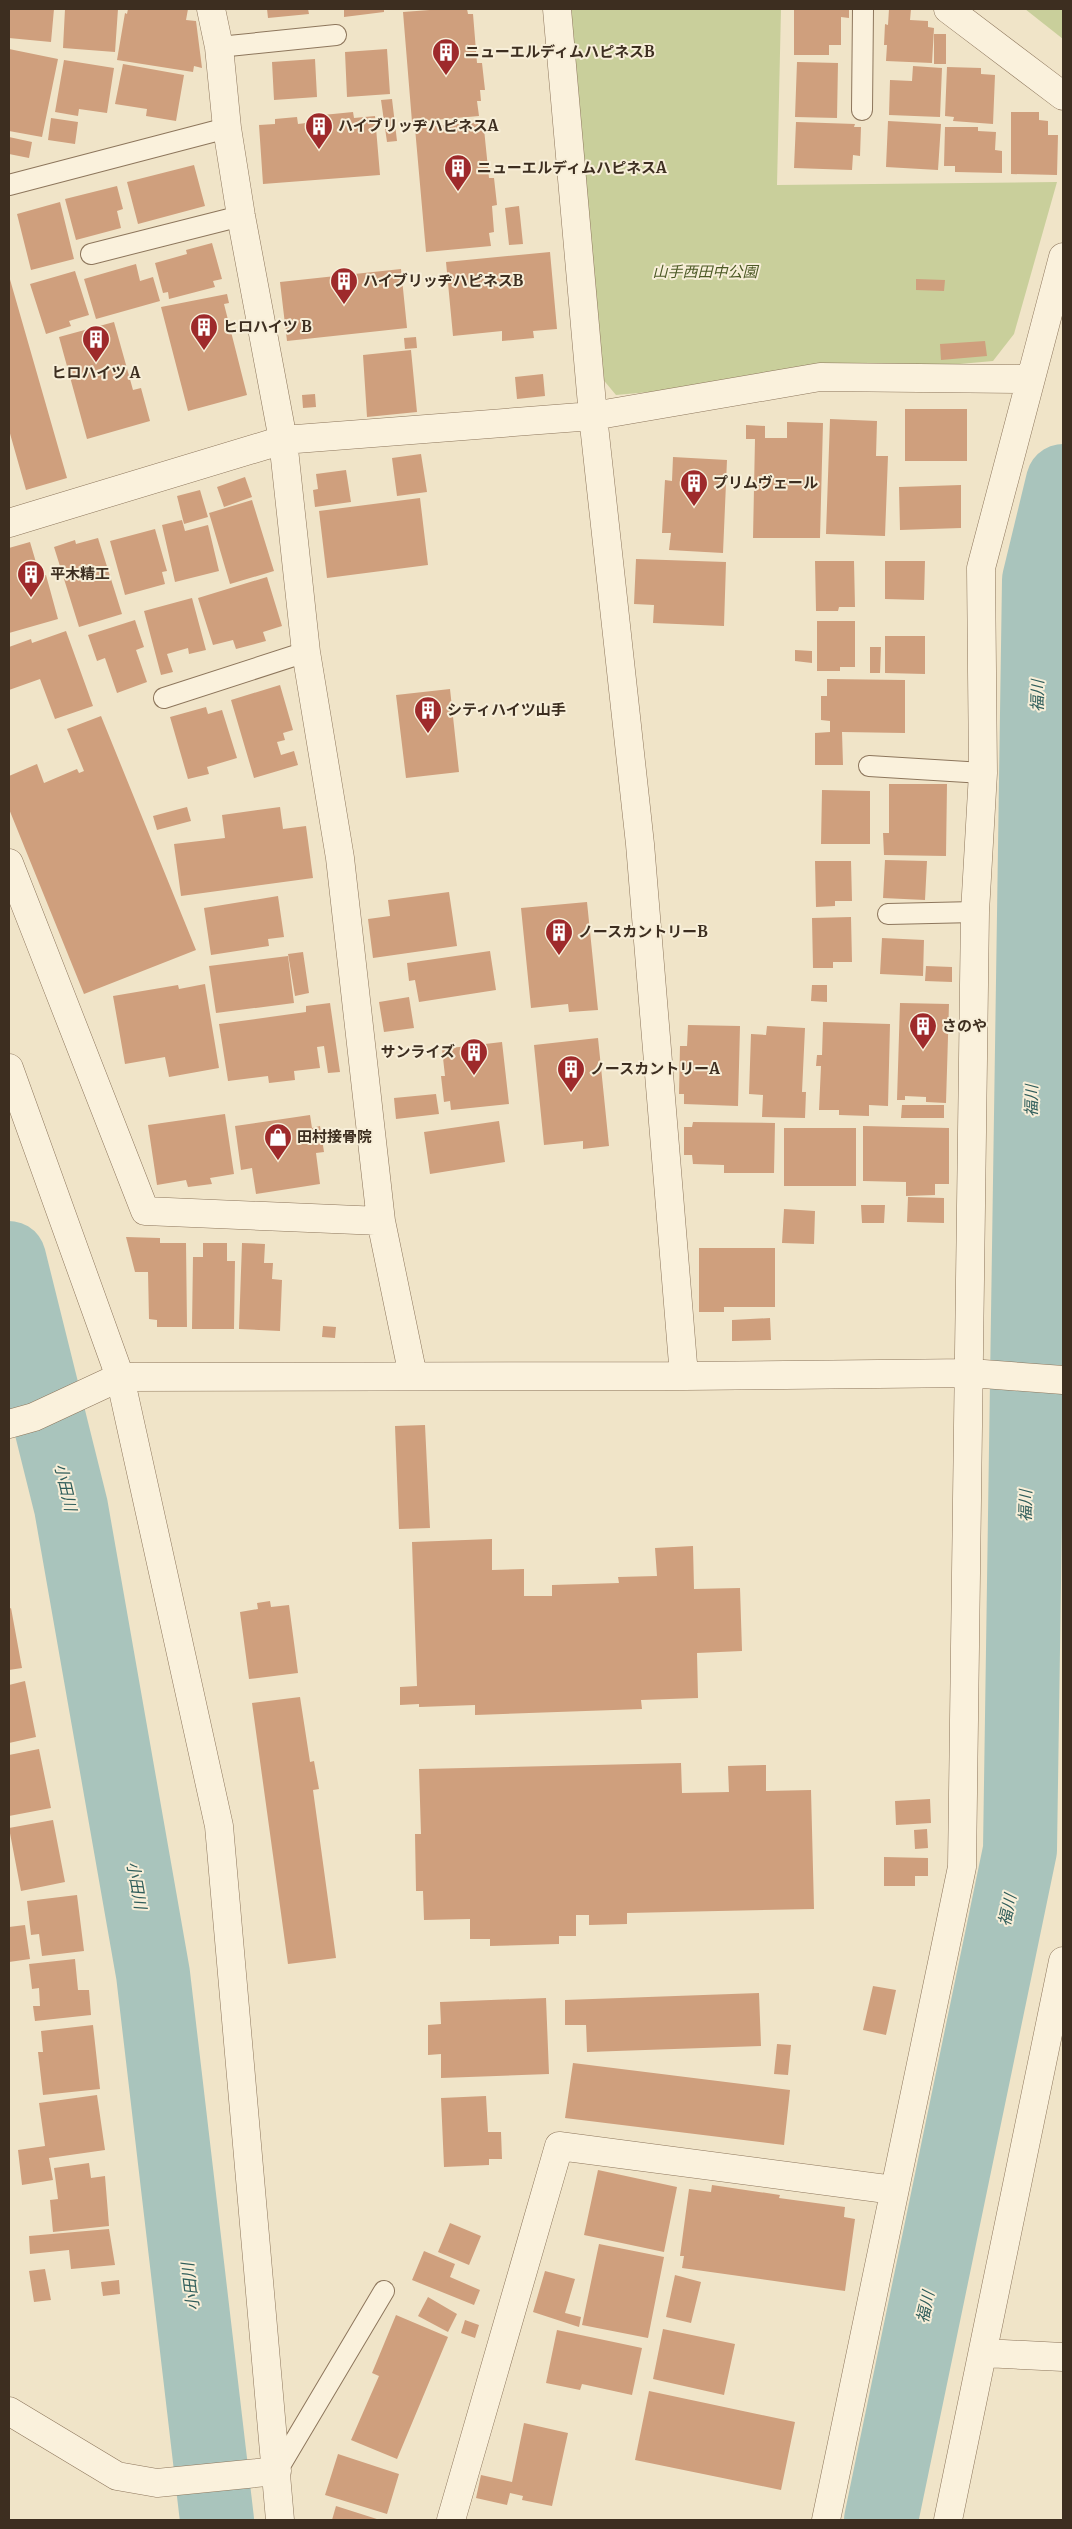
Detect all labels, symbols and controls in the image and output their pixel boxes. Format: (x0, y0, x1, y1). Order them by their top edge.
building icon: ニューエルディムハピネスB (431, 37, 461, 76)
place label: ニューエルディムハピネスB (465, 42, 655, 61)
building icon: ハイブリッヂハピネスA (304, 111, 334, 150)
place label: ハイブリッヂハピネスA (338, 116, 499, 135)
building icon: ニューエルディムハピネスA (443, 153, 473, 192)
place label: ニューエルディムハピネスA (477, 158, 667, 177)
park label: 山手西田中公園 (652, 262, 759, 281)
building icon: ハイブリッヂハピネスB (329, 266, 359, 305)
place label: ハイブリッヂハピネスB (363, 271, 524, 290)
building icon: ヒロハイツ B (189, 312, 219, 351)
place label: ヒロハイツ B (223, 317, 312, 336)
building icon: ヒロハイツ A (81, 324, 111, 363)
place label: ヒロハイツ A (52, 363, 141, 382)
building icon: プリムヴェール (679, 468, 709, 507)
place label: プリムヴェール (713, 473, 818, 492)
building icon: 平木精工 (16, 559, 46, 598)
place label: 平木精工 (50, 564, 110, 583)
water label: 福川 (1027, 678, 1047, 712)
building icon: シティハイツ山手 (413, 695, 443, 734)
place label: シティハイツ山手 (447, 700, 566, 719)
building icon: ノースカントリーB (544, 917, 574, 956)
place label: ノースカントリーB (578, 922, 708, 941)
building icon: さのや (908, 1011, 938, 1050)
place label: さのや (942, 1016, 987, 1035)
building icon: サンライズ (459, 1037, 489, 1076)
place label: サンライズ (380, 1042, 455, 1061)
building icon: ノースカントリーA (556, 1054, 586, 1093)
place label: ノースカントリーA (590, 1059, 720, 1078)
water label: 福川 (1021, 1083, 1041, 1117)
shop icon: 田村接骨院 (263, 1122, 293, 1161)
place label: 田村接骨院 (297, 1127, 372, 1146)
water label: 小田川 (51, 1461, 82, 1515)
water label: 福川 (1015, 1488, 1035, 1522)
water label: 小田川 (123, 1860, 151, 1912)
water label: 福川 (994, 1890, 1021, 1928)
water label: 小田川 (177, 2260, 203, 2312)
water label: 福川 (912, 2287, 939, 2325)

